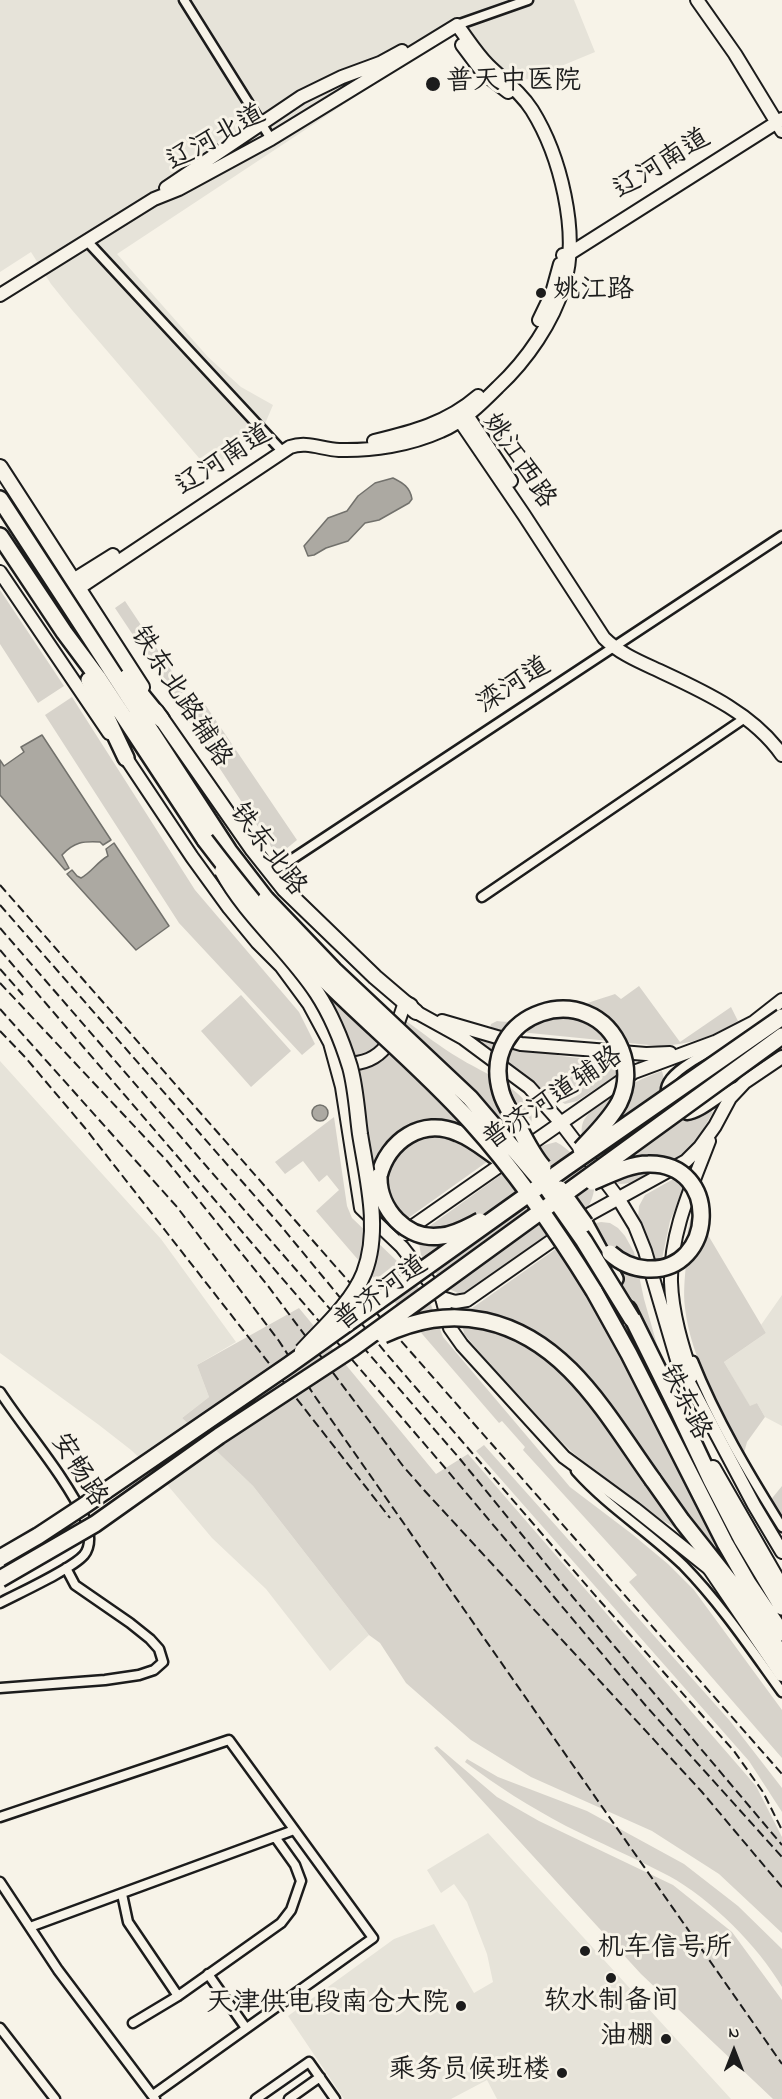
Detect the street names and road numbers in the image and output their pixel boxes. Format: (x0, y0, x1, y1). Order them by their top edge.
street label: 辽河北道 (162, 100, 272, 180)
street label: 辽河南道 (609, 124, 717, 208)
street label: 姚江西路 (473, 408, 561, 516)
street label: 辽河南道 (171, 419, 279, 505)
street label: 铁东北路辅路 (121, 621, 237, 775)
street label: 滦河道 (472, 651, 558, 723)
street label: 铁东北路 (221, 798, 311, 904)
street label: 普济河道辅路 (478, 1041, 630, 1159)
street label: 普济河道 (329, 1250, 435, 1340)
street label: 铁东路 (650, 1360, 716, 1446)
street label: 安畅路 (42, 1428, 112, 1514)

